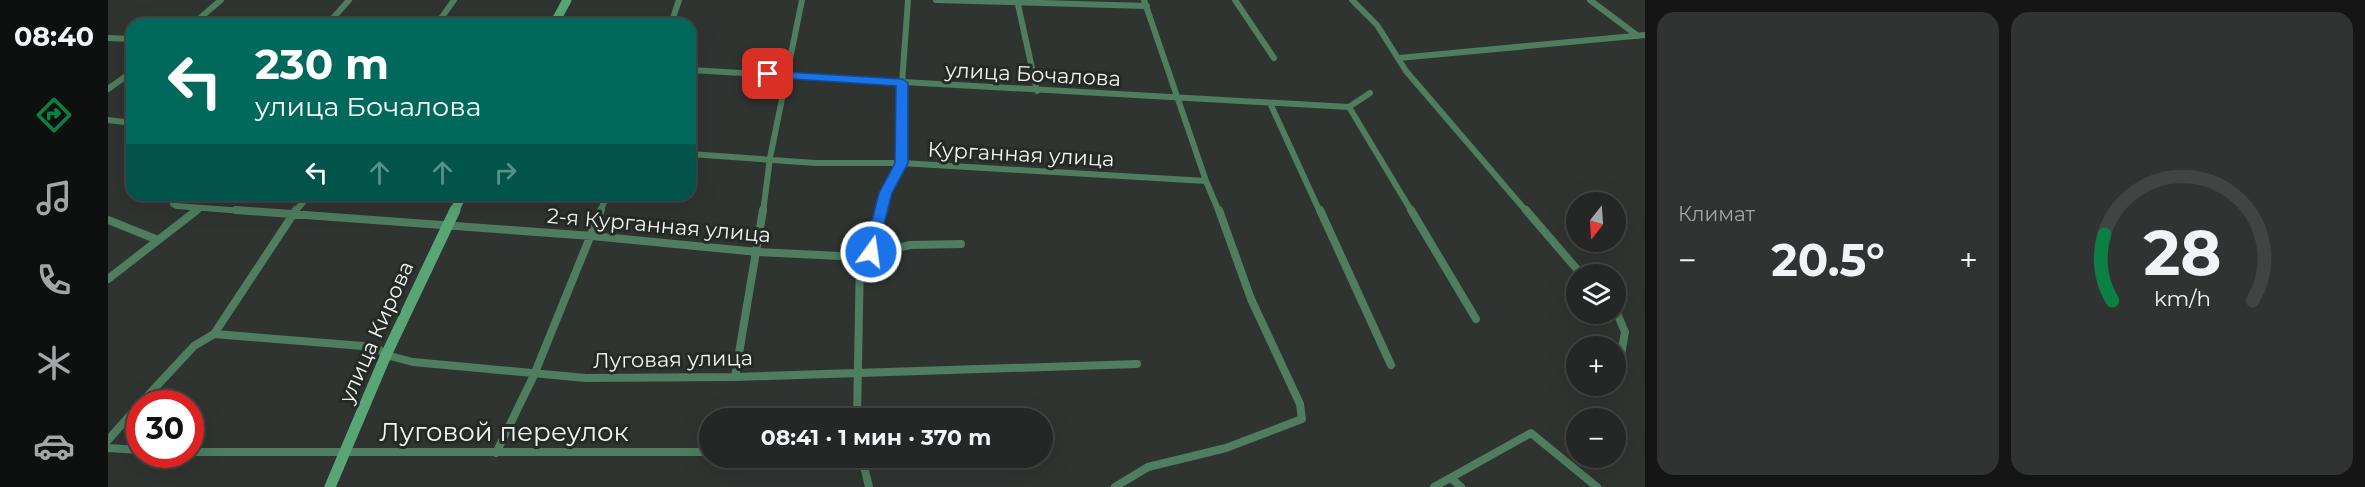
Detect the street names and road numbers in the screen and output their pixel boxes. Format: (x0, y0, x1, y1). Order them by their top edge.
street label: улица Бочалова (943, 57, 1122, 91)
street label: Курганная улица (927, 137, 1115, 171)
street label: 2-я Курганная улица (546, 203, 772, 247)
street label: улица Кирова (333, 257, 418, 408)
street label: Луговая улица (593, 345, 753, 373)
street label: Луговой переулок (379, 416, 629, 448)

